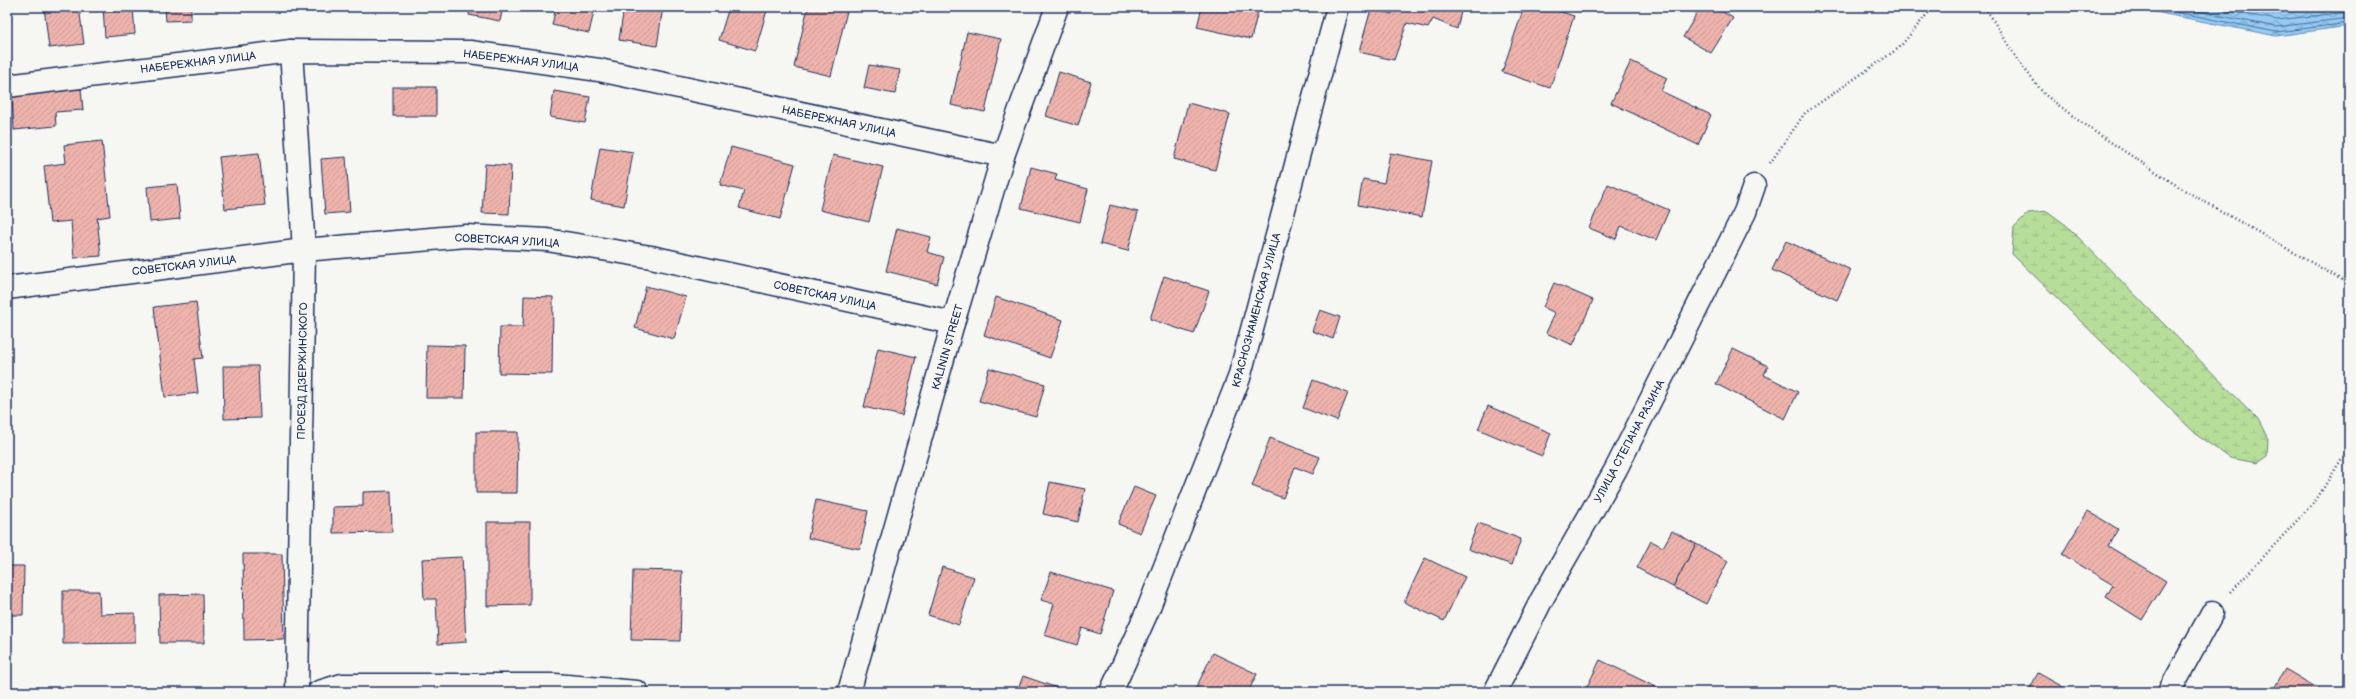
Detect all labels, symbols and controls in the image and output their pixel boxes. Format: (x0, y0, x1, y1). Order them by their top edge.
street label: НАБЕРЕЖНАЯ УЛИЦА (462, 47, 580, 74)
street label: НАБЕРЕЖНАЯ УЛИЦА (140, 49, 257, 76)
street label: НАБЕРЕЖНАЯ УЛИЦА (781, 103, 897, 140)
street label: СОВЕТСКАЯ УЛИЦА (454, 231, 560, 250)
street label: КРАСНОЗНАМЕНСКАЯ УЛИЦА (1230, 231, 1283, 389)
street label: СОВЕТСКАЯ УЛИЦА (131, 253, 237, 278)
street label: СОВЕТСКАЯ УЛИЦА (772, 278, 878, 313)
street label: ПРОЕЗД ДЗЕРЖИНСКОГО (295, 302, 310, 440)
street label: KALININ STREET (929, 303, 966, 391)
street label: УЛИЦА СТЕПАНА РАЗИНА (1592, 377, 1668, 505)

